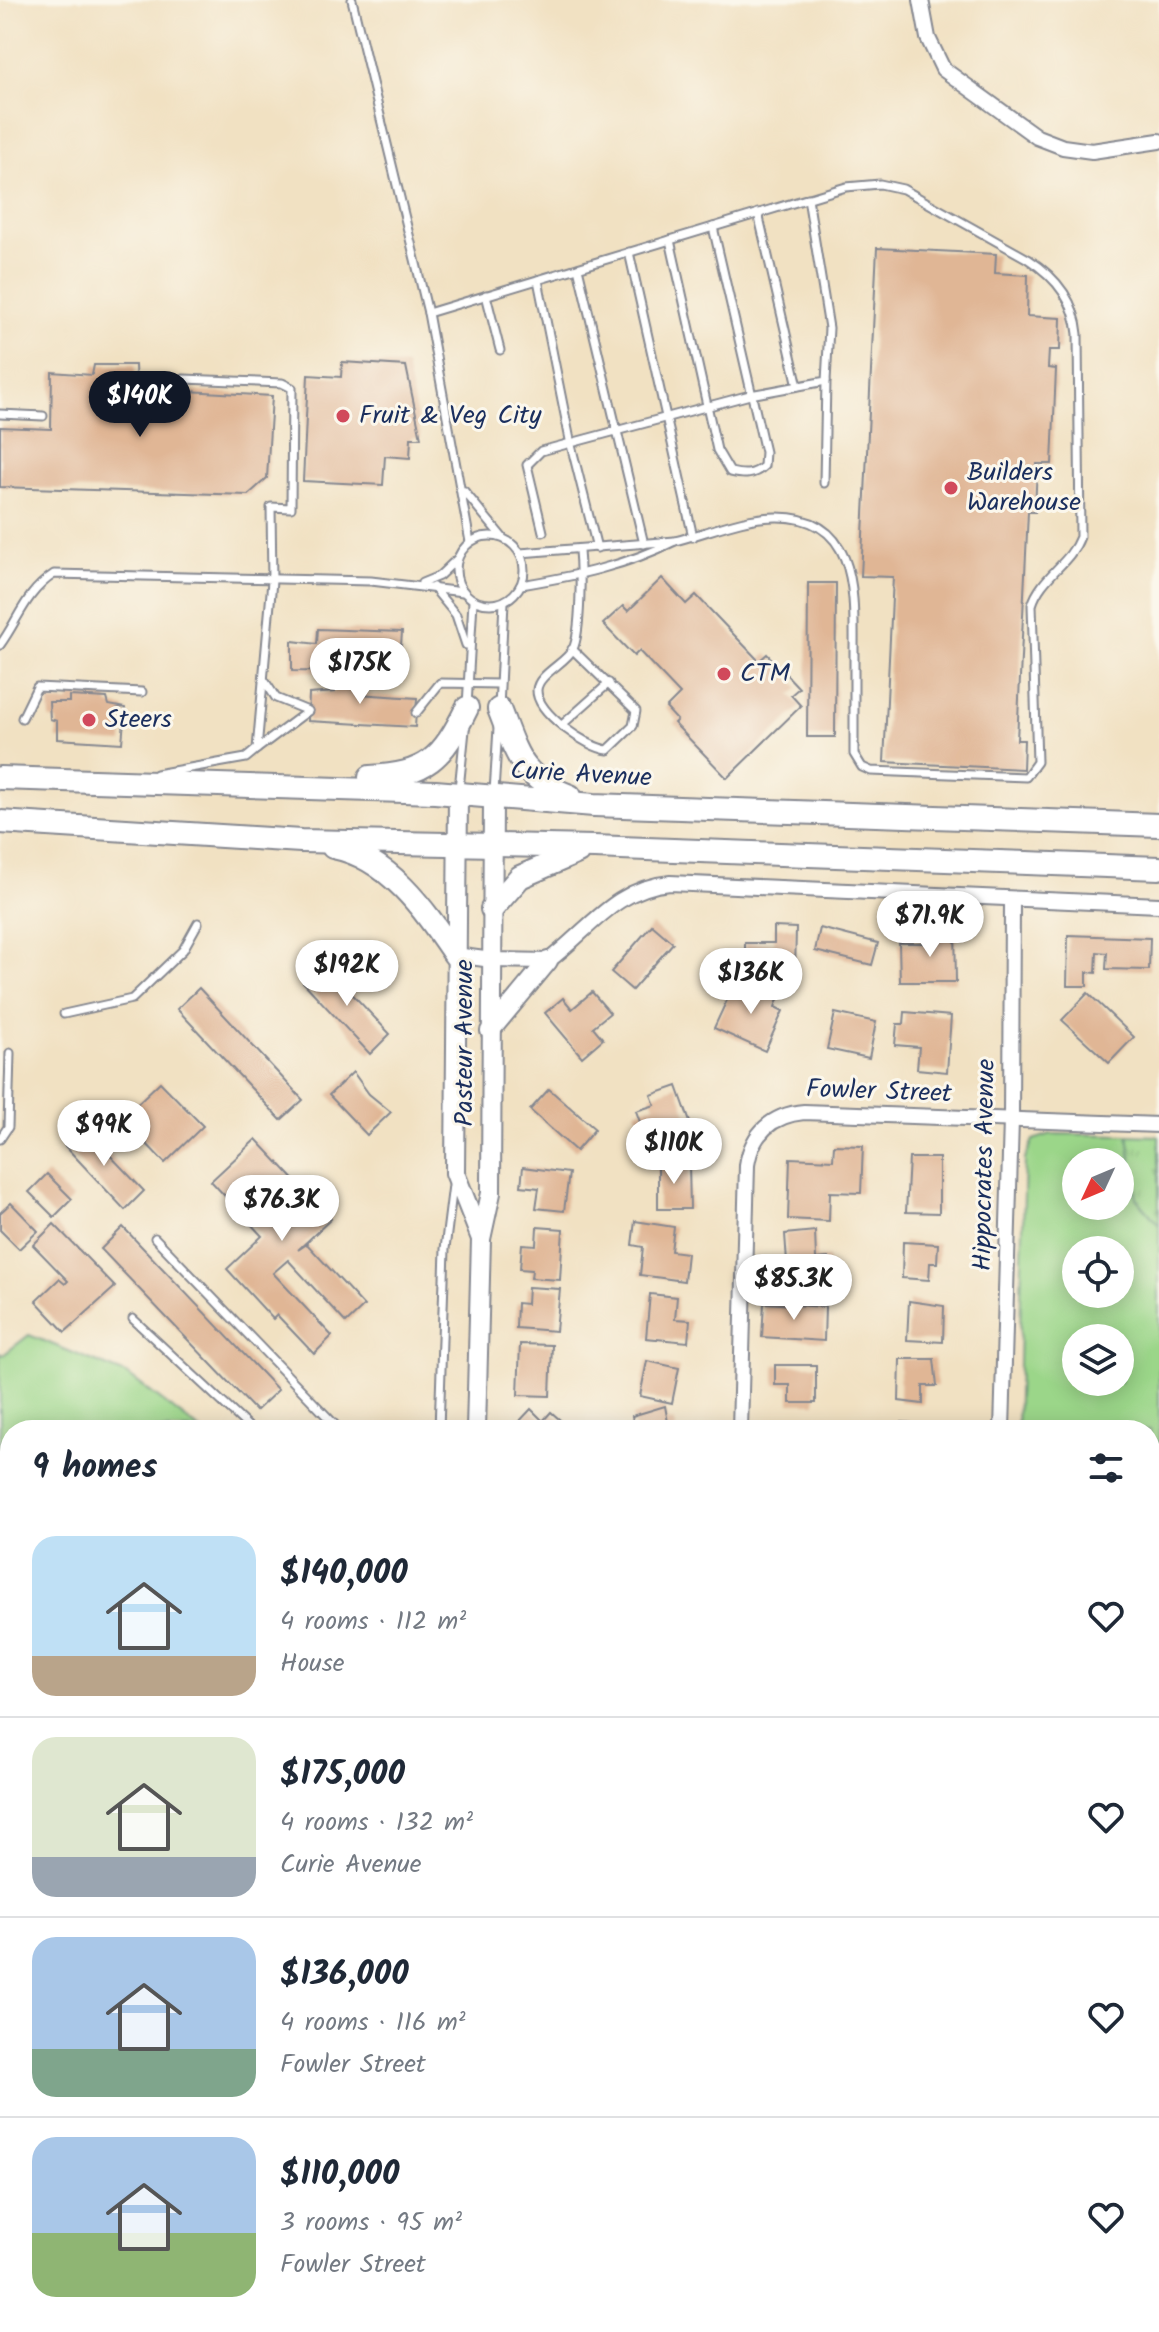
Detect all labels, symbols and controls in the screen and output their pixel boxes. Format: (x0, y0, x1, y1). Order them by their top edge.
pin: $140K (84, 371, 196, 439)
text: $140K (107, 376, 173, 418)
place label: Fruit & Veg City (359, 395, 542, 437)
marker: Fruit & Veg City (334, 407, 352, 425)
place label: Builders Warehouse (967, 452, 1081, 524)
marker: Builders Warehouse (942, 479, 960, 497)
pin: $175K (304, 638, 416, 706)
text: $175K (328, 643, 392, 685)
place label: CTM (740, 653, 790, 695)
marker: CTM (715, 665, 733, 683)
place label: Steers (105, 699, 172, 741)
marker: Steers (80, 711, 98, 729)
street label: Curie Avenue (509, 750, 653, 800)
pin: $71.9K (865, 891, 995, 959)
text: $71.9K (895, 896, 965, 938)
pin: $192K (291, 940, 403, 1008)
text: $192K (313, 945, 381, 987)
pin: $136K (695, 948, 807, 1016)
text: $136K (717, 953, 785, 995)
street label: Pasteur Avenue (444, 959, 486, 1127)
street label: Hippocrates Avenue (962, 1058, 1008, 1272)
street label: Fowler Street (805, 1068, 954, 1116)
pin: $99K (57, 1100, 151, 1168)
text: $99K (75, 1105, 133, 1147)
pin: $110K (618, 1118, 730, 1186)
text: $110K (644, 1123, 704, 1165)
north arrow (1062, 1148, 1134, 1220)
map controls (1062, 1148, 1134, 1396)
pin: $76.3K (217, 1175, 347, 1243)
text: $76.3K (243, 1180, 321, 1222)
button: locate (1062, 1236, 1134, 1308)
pin: $85.3K (729, 1254, 859, 1322)
text: $85.3K (754, 1259, 834, 1301)
button: layers (1062, 1324, 1134, 1396)
text: 9 homes (32, 1441, 157, 1495)
icon: filters (1084, 1446, 1128, 1490)
text: $140,000 (280, 1547, 408, 1601)
icon: home (96, 1568, 192, 1664)
icon: heart (1084, 1594, 1128, 1638)
text: 4 rooms · 112 m² (280, 1601, 466, 1643)
text: House (280, 1643, 344, 1685)
text: $175,000 (280, 1748, 405, 1802)
icon: home (96, 1769, 192, 1865)
icon: heart (1084, 1795, 1128, 1839)
text: 4 rooms · 132 m² (280, 1802, 473, 1844)
text: Curie Avenue (280, 1844, 422, 1886)
text: $136,000 (280, 1948, 409, 2002)
icon: home (96, 1969, 192, 2065)
icon: heart (1084, 1995, 1128, 2039)
text: 4 rooms · 116 m² (280, 2002, 466, 2044)
text: Fowler Street (280, 2044, 426, 2086)
text: $110,000 (280, 2148, 399, 2202)
icon: home (96, 2169, 192, 2265)
icon: heart (1084, 2195, 1128, 2239)
text: 3 rooms · 95 m² (280, 2202, 462, 2244)
text: Fowler Street (280, 2244, 426, 2286)

